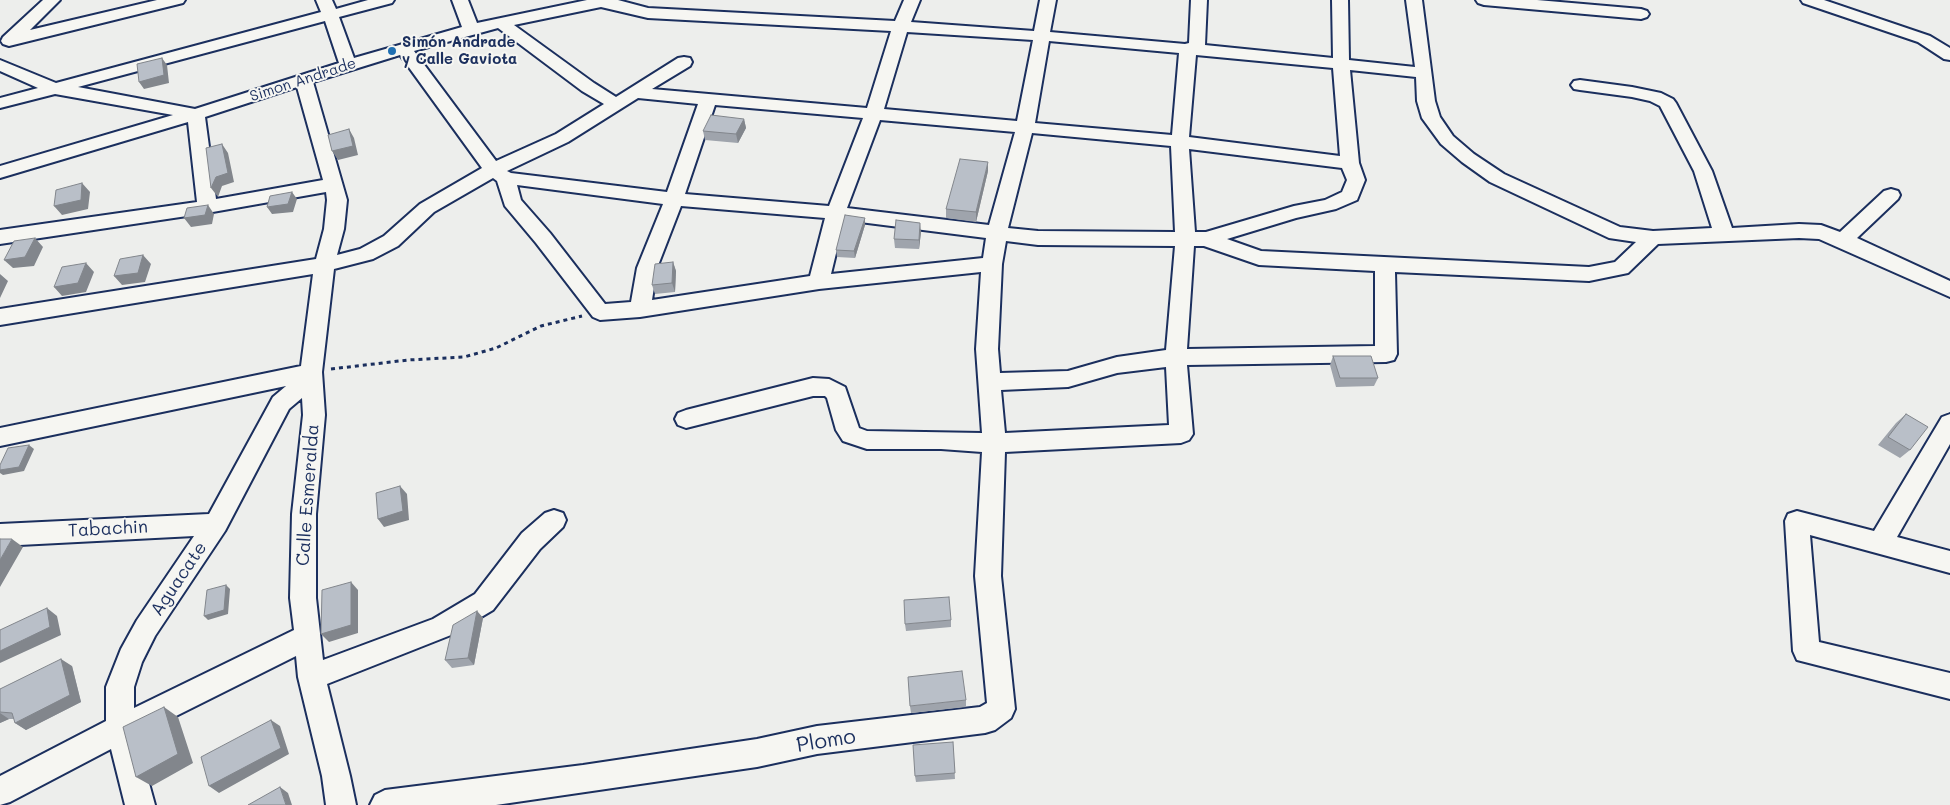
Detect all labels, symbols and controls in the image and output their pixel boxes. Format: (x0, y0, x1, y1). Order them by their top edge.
place label: Simón Andrade y Calle Gaviota (402, 33, 517, 68)
marker: Simón Andrade y Calle Gaviota (386, 45, 398, 57)
street label: Simon Andrade (247, 54, 359, 106)
street label: Calle Esmeralda (292, 423, 324, 567)
street label: Tabachin (67, 516, 149, 542)
street label: Aguacate (146, 538, 212, 620)
street label: Plomo (795, 724, 857, 758)

